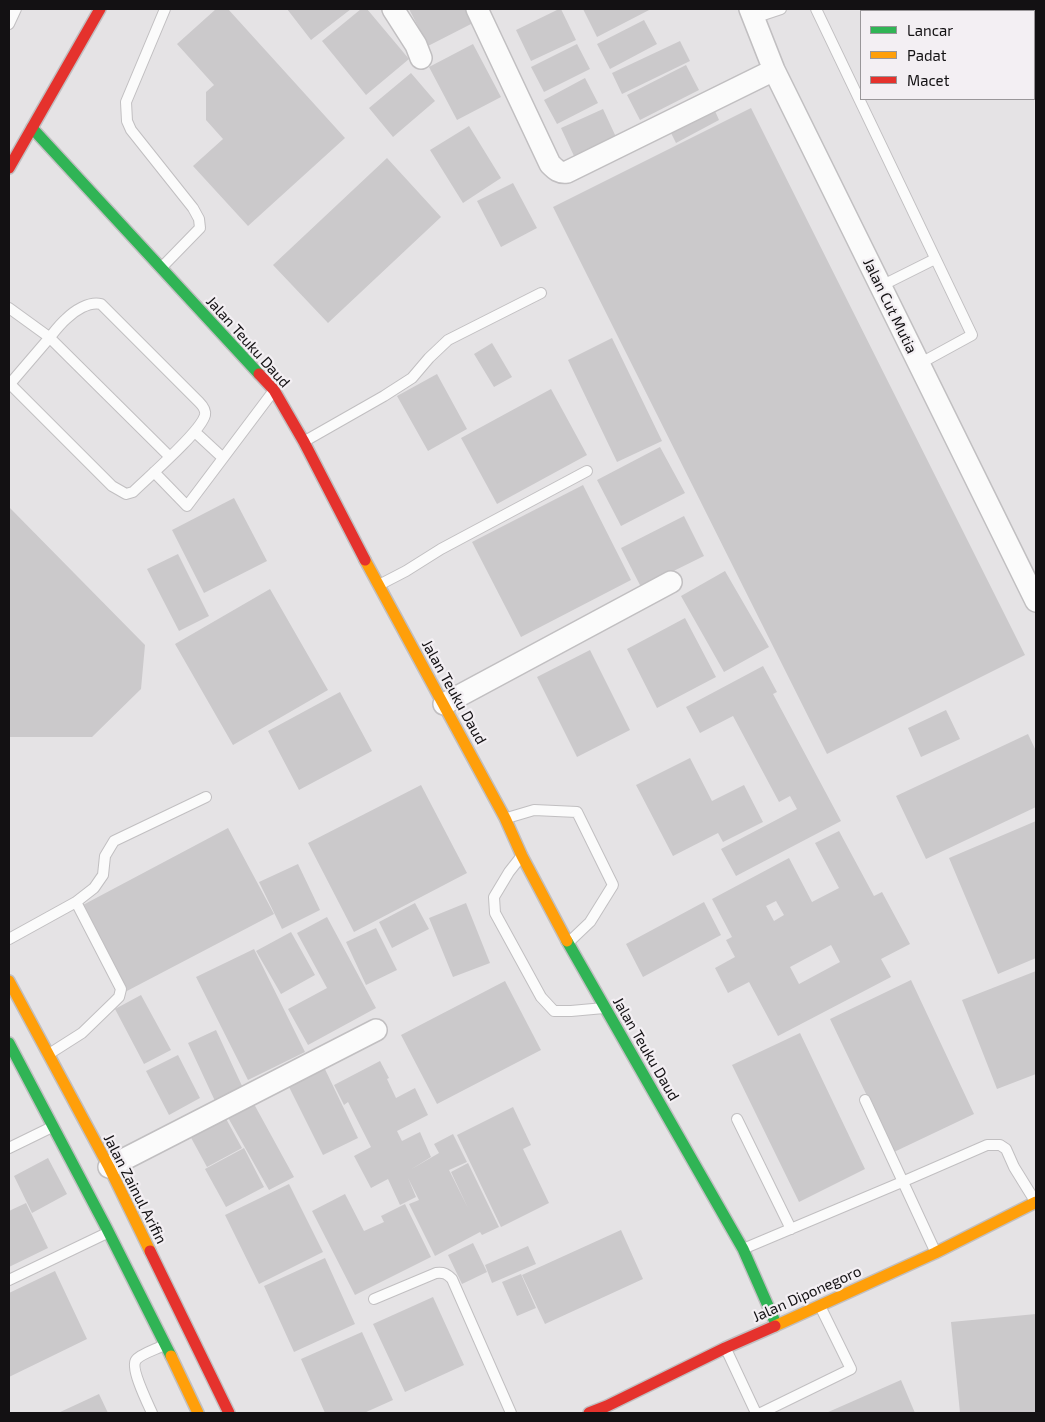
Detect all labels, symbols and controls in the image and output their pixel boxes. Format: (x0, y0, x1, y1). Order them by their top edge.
legend (860, 10, 1035, 100)
text: Lancar (907, 21, 953, 39)
text: Padat (907, 46, 947, 64)
text: Macet (907, 71, 949, 89)
street label: Jalan Cut Mutia (859, 255, 921, 357)
street label: Jalan Teuku Daud (202, 293, 294, 391)
street label: Jalan Teuku Daud (418, 637, 490, 747)
street label: Jalan Teuku Daud (609, 994, 683, 1104)
street label: Jalan Zainul Arifin (100, 1131, 170, 1247)
street label: Jalan Diponegoro (750, 1262, 864, 1326)

